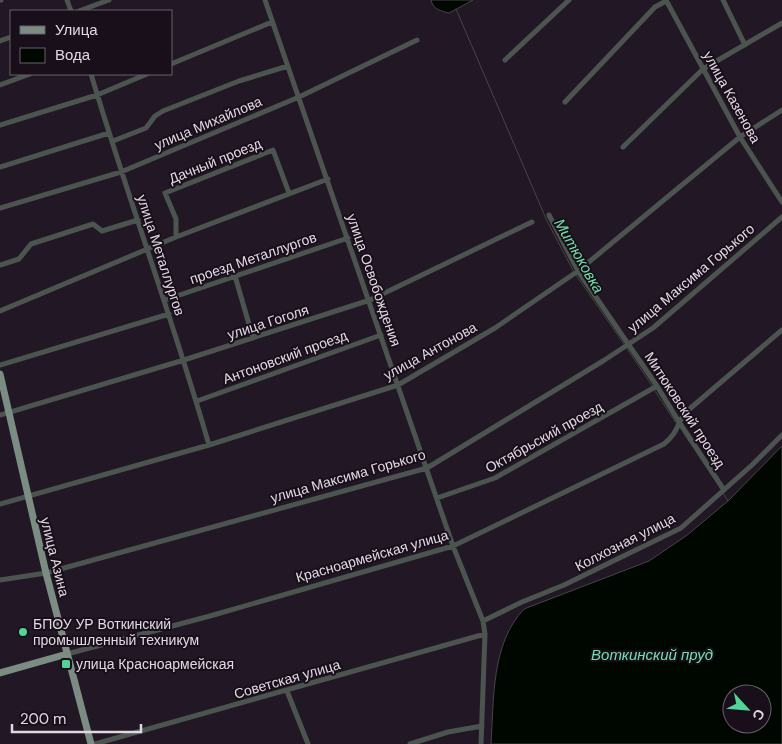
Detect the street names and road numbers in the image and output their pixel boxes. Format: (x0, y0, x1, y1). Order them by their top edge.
street label: улица Казенова (699, 48, 765, 146)
street label: улица Михайлова (151, 92, 265, 154)
street label: Дачный проезд (166, 134, 264, 188)
street label: улица Металлургов (133, 192, 189, 318)
street label: улица Освобождения (343, 211, 405, 349)
street label: улица Максима Горького (624, 219, 758, 336)
street label: проезд Металлургов (187, 228, 319, 288)
street label: улица Гоголя (225, 300, 311, 344)
street label: улица Антонова (380, 318, 480, 384)
street label: Антоновский проезд (220, 326, 350, 388)
street label: Митюковский проезд (641, 348, 729, 472)
street label: Октябрьский проезд (482, 397, 606, 477)
street label: улица Максима Горького (269, 445, 428, 507)
street label: Колхозная улица (572, 509, 678, 575)
street label: улица Азина (36, 515, 74, 599)
street label: Красноармейская улица (294, 526, 451, 586)
street label: Советская улица (232, 655, 342, 703)

